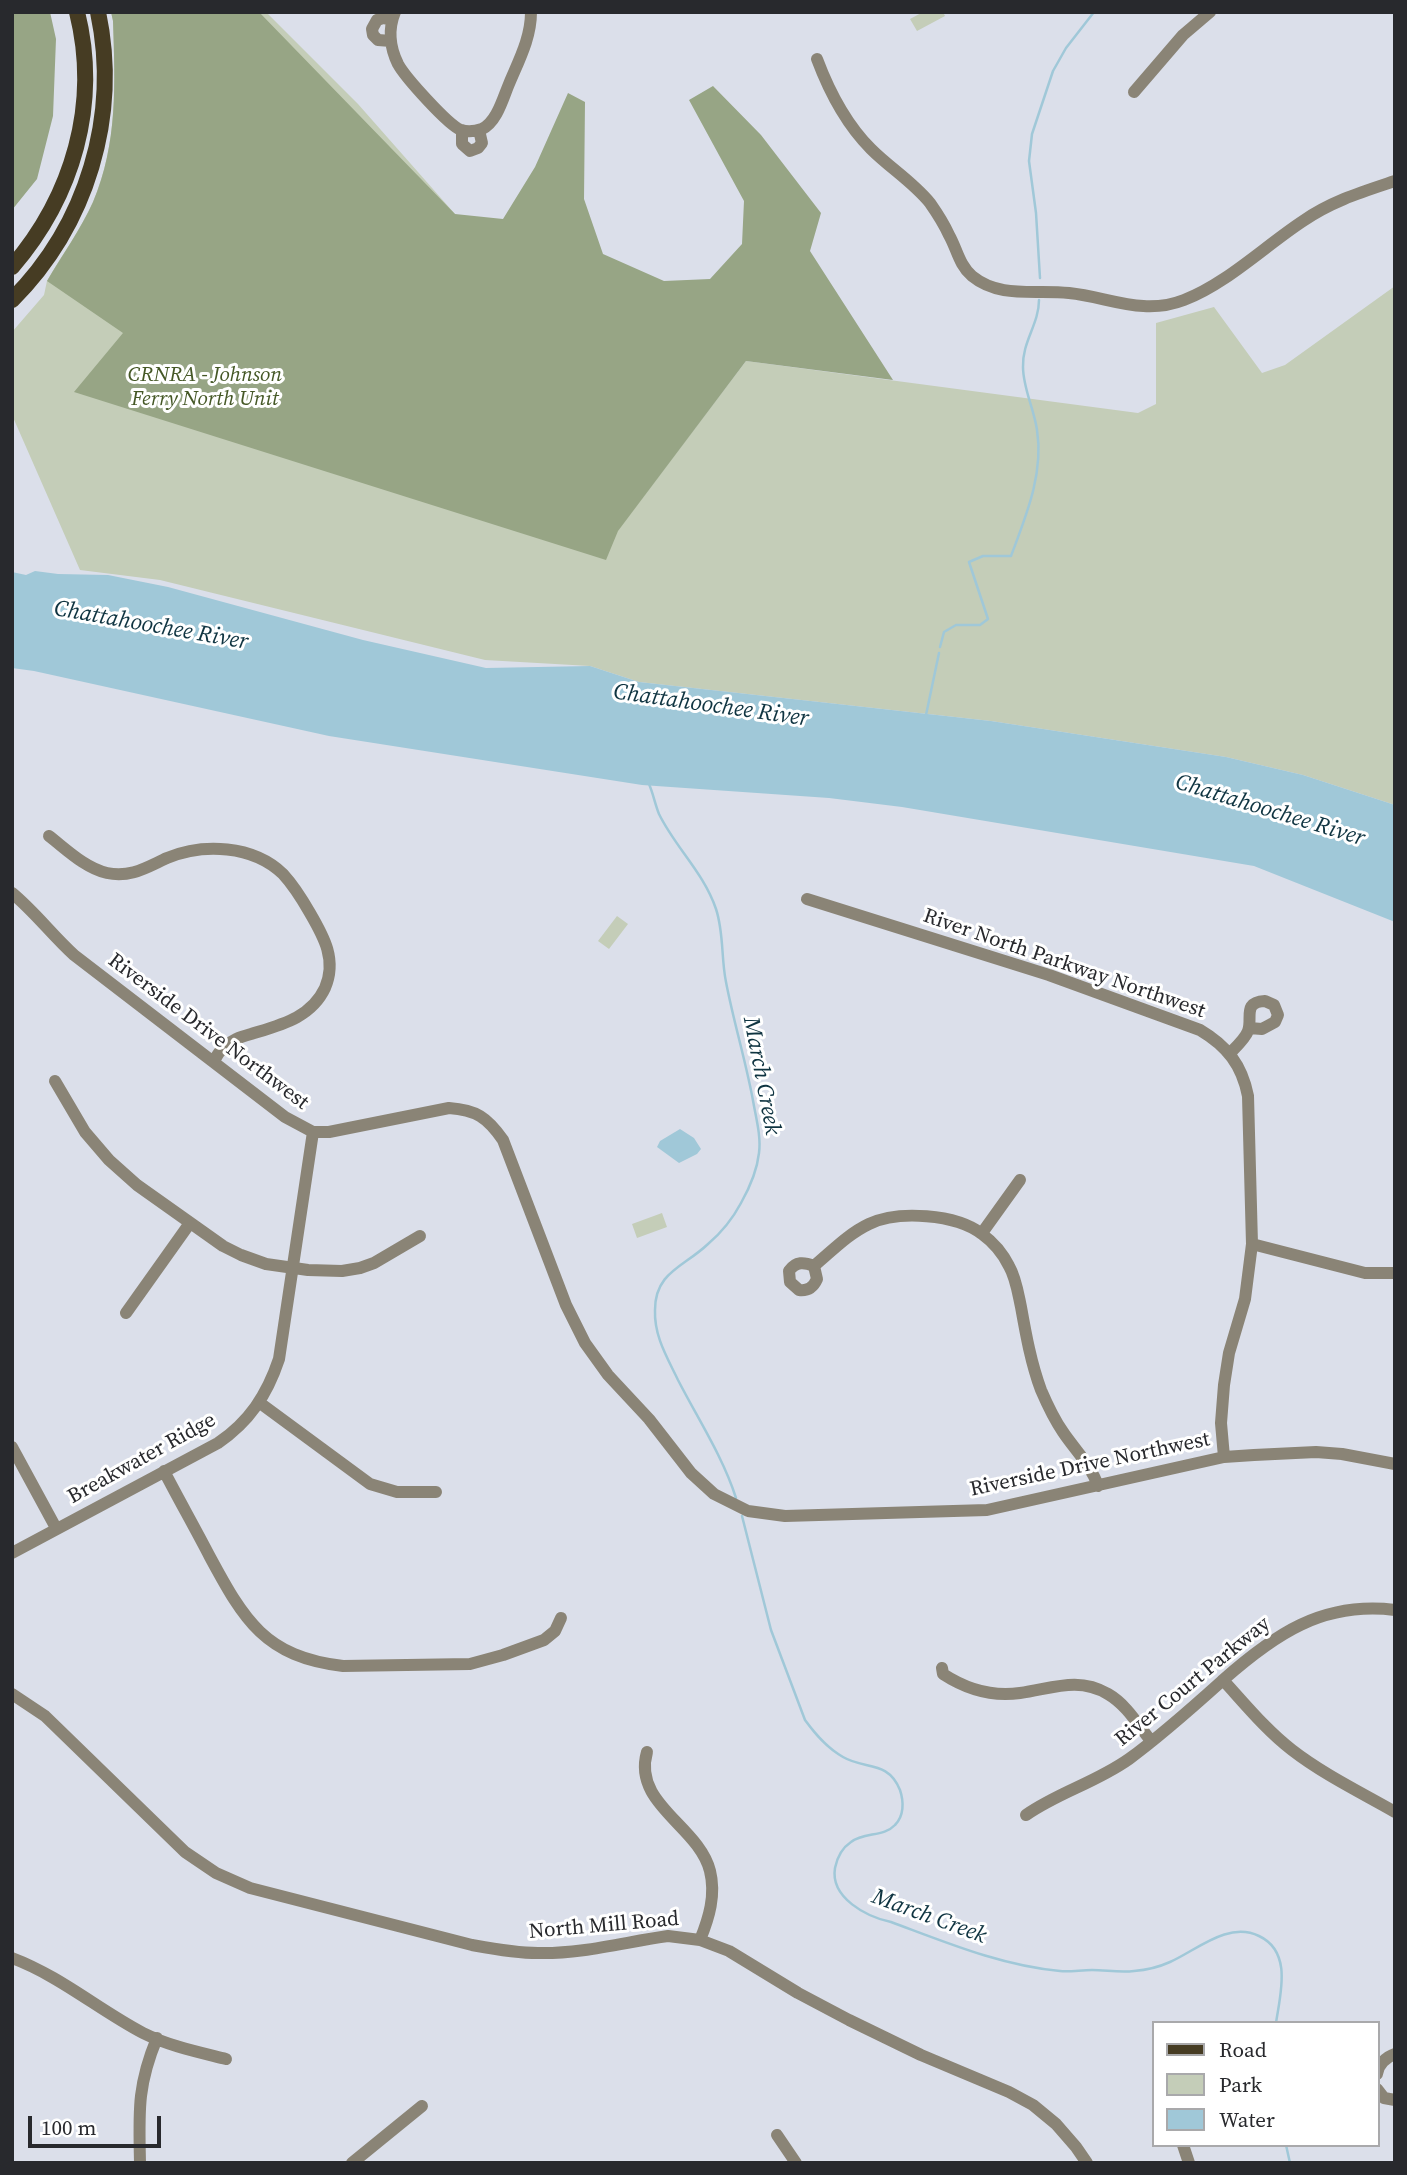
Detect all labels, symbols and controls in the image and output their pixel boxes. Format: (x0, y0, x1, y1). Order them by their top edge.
park label: CRNRA - Johnson Ferry North Unit (128, 363, 282, 413)
water label: Chattahoochee River (52, 595, 250, 657)
water label: Chattahoochee River (612, 679, 810, 733)
water label: Chattahoochee River (1172, 769, 1368, 853)
street label: River North Parkway Northwest (920, 904, 1208, 1024)
street label: Riverside Drive Northwest (103, 948, 313, 1116)
water label: March Creek (736, 1015, 786, 1137)
street label: Breakwater Ridge (64, 1408, 220, 1510)
street label: Riverside Drive Northwest (968, 1427, 1212, 1503)
street label: River Court Parkway (1110, 1612, 1276, 1752)
water label: March Creek (868, 1884, 990, 1950)
street label: North Mill Road (528, 1907, 680, 1945)
legend (1152, 2021, 1379, 2147)
text: Road (1219, 2035, 1267, 2064)
text: Park (1219, 2070, 1262, 2099)
scale bar (32, 2102, 164, 2146)
text: Water (1219, 2105, 1275, 2134)
text: 100 m (41, 2113, 96, 2142)

